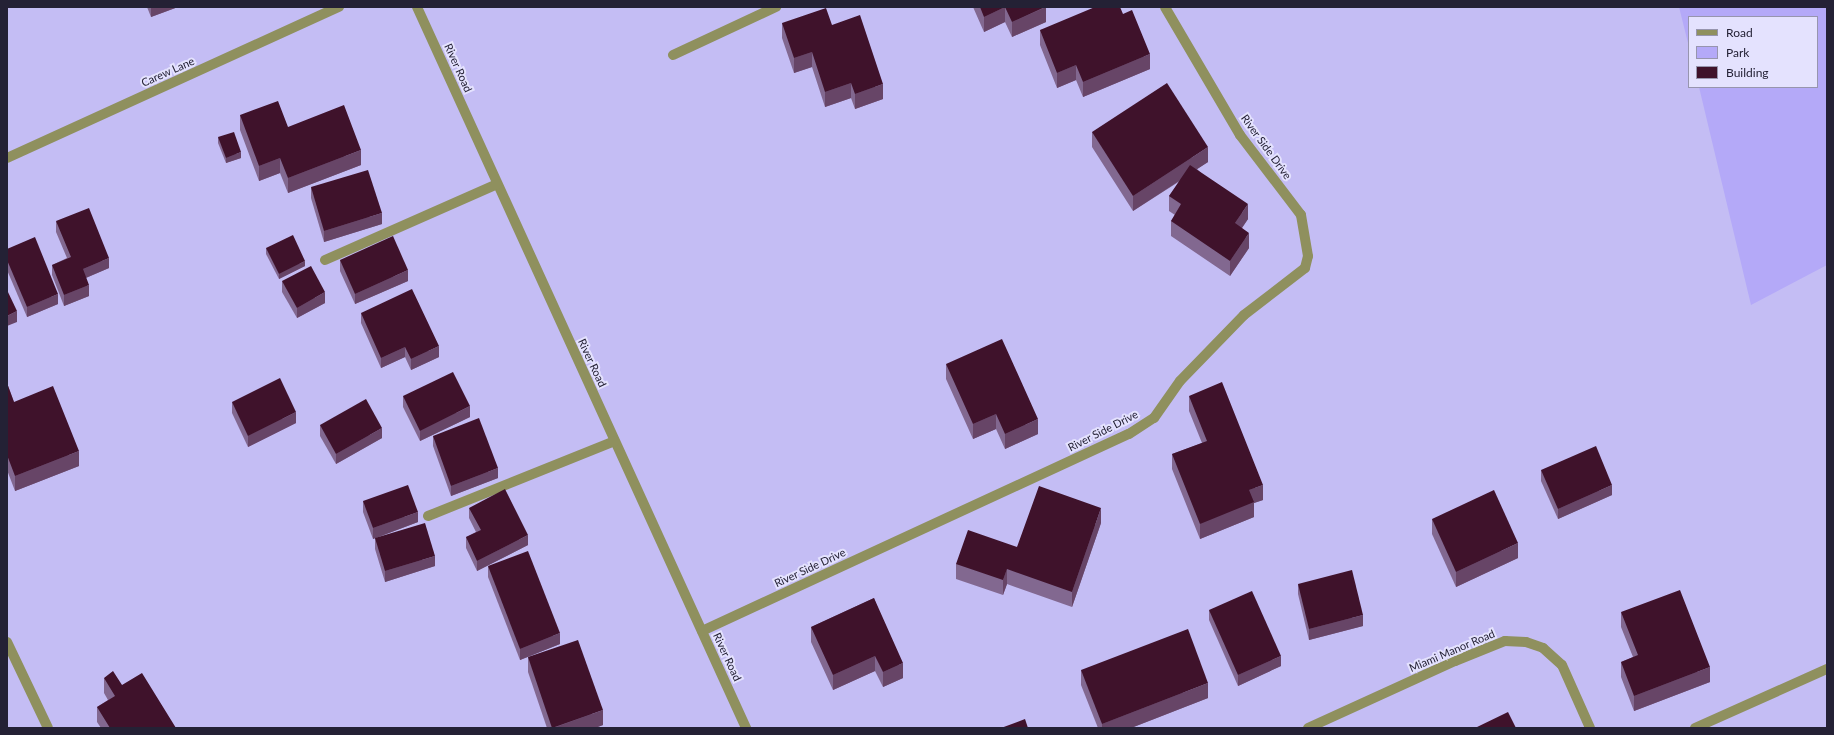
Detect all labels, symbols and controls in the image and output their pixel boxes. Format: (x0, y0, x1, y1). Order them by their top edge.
legend (1688, 16, 1818, 88)
text: Road (1726, 25, 1753, 40)
street label: River Road (441, 42, 475, 94)
text: Park (1726, 45, 1749, 60)
street label: Carew Lane (139, 54, 197, 90)
text: Building (1726, 65, 1769, 80)
street label: River Side Drive (1238, 112, 1294, 182)
street label: River Road (575, 337, 609, 389)
street label: River Side Drive (1066, 408, 1140, 454)
street label: River Side Drive (772, 546, 848, 590)
street label: Miami Manor Road (1407, 627, 1497, 675)
street label: River Road (710, 631, 744, 683)

